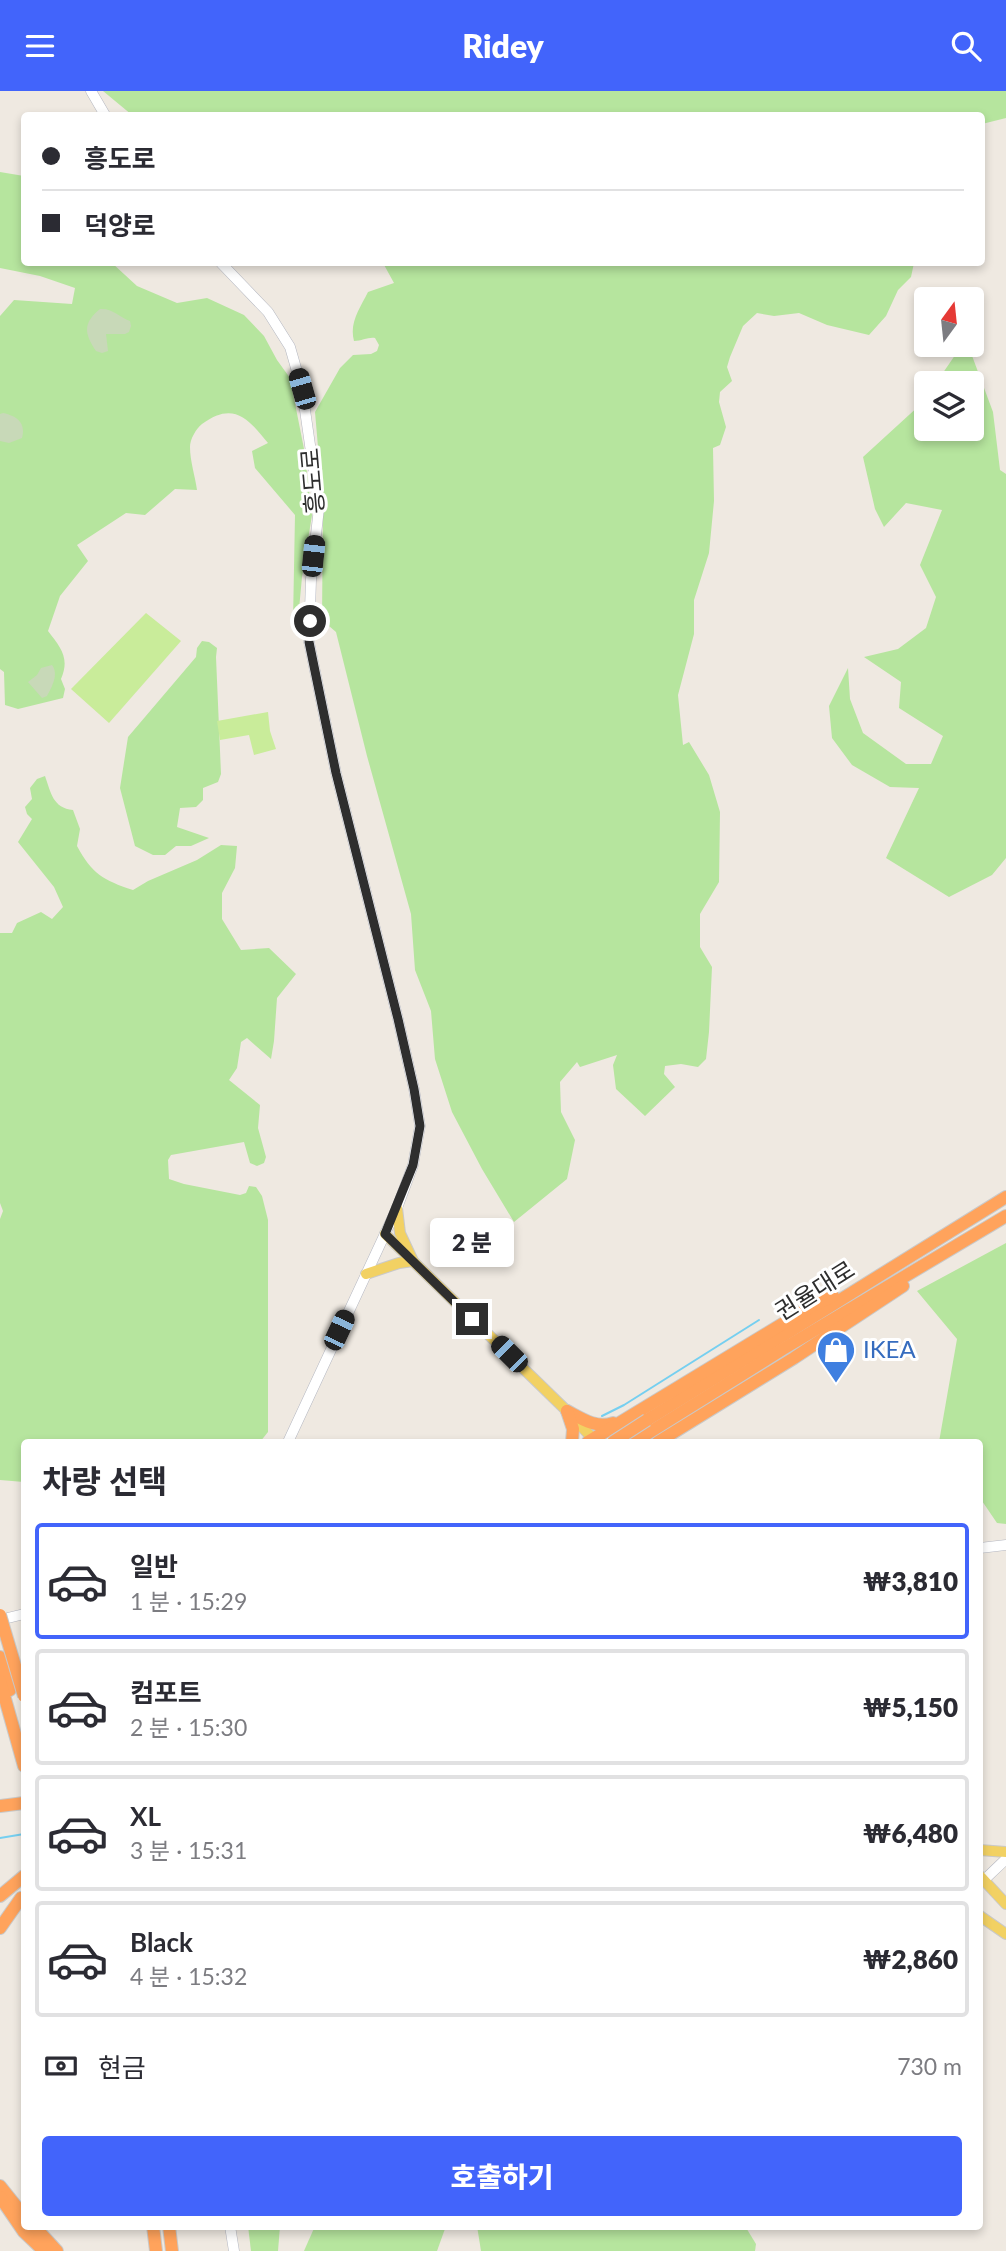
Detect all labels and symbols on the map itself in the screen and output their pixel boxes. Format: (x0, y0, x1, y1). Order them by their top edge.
north arrow (914, 287, 984, 357)
car (287, 366, 318, 412)
street label: 흥도로 (294, 447, 329, 515)
car (301, 534, 326, 578)
route start (294, 605, 326, 637)
callout: 2 분 (430, 1217, 514, 1267)
street label: 권율대로 (769, 1254, 859, 1325)
route end (456, 1303, 488, 1335)
car (321, 1307, 358, 1353)
shop icon: IKEA (815, 1329, 857, 1384)
car (487, 1332, 532, 1376)
place label: IKEA (863, 1334, 916, 1363)

